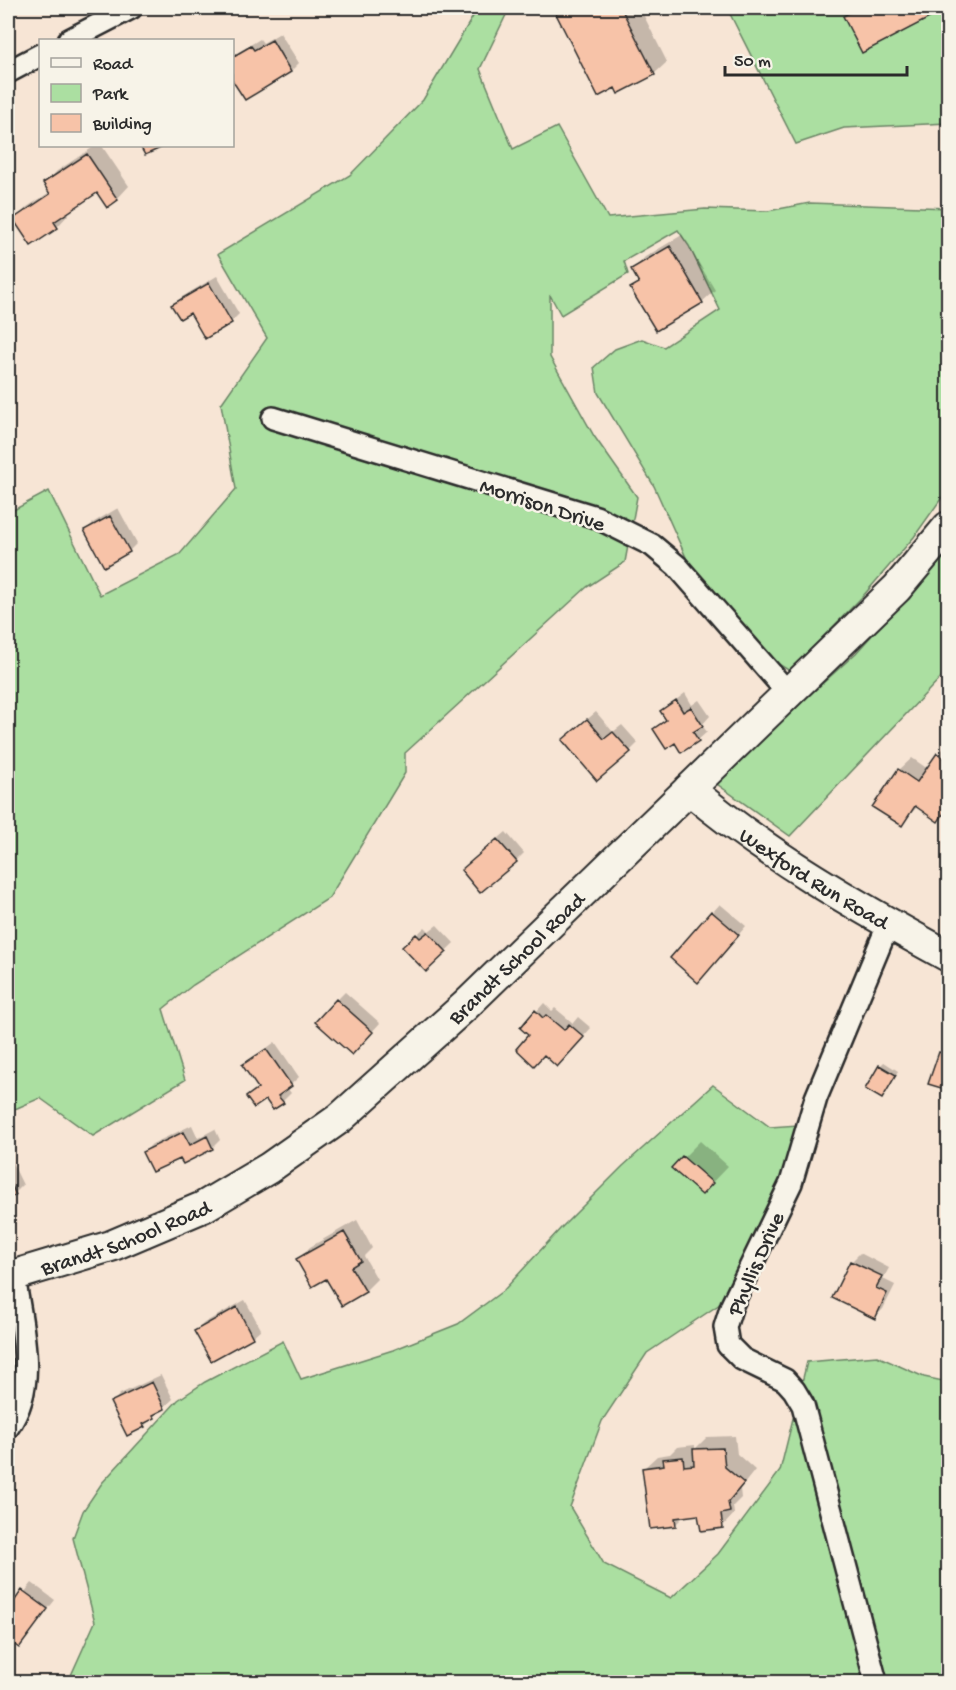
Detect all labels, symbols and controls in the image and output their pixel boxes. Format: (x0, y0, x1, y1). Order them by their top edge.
legend (39, 39, 234, 147)
scale bar (725, 39, 906, 77)
text: 50 m (734, 52, 771, 73)
text: Road (93, 55, 134, 76)
text: Park (92, 85, 129, 106)
text: Building (92, 115, 152, 136)
street label: Morrison Drive (476, 474, 608, 539)
street label: Wexford Run Road (733, 824, 894, 938)
street label: Brandt School Road (444, 887, 593, 1032)
street label: Brandt School Road (37, 1195, 217, 1284)
street label: Phyllis Drive (723, 1208, 792, 1321)

